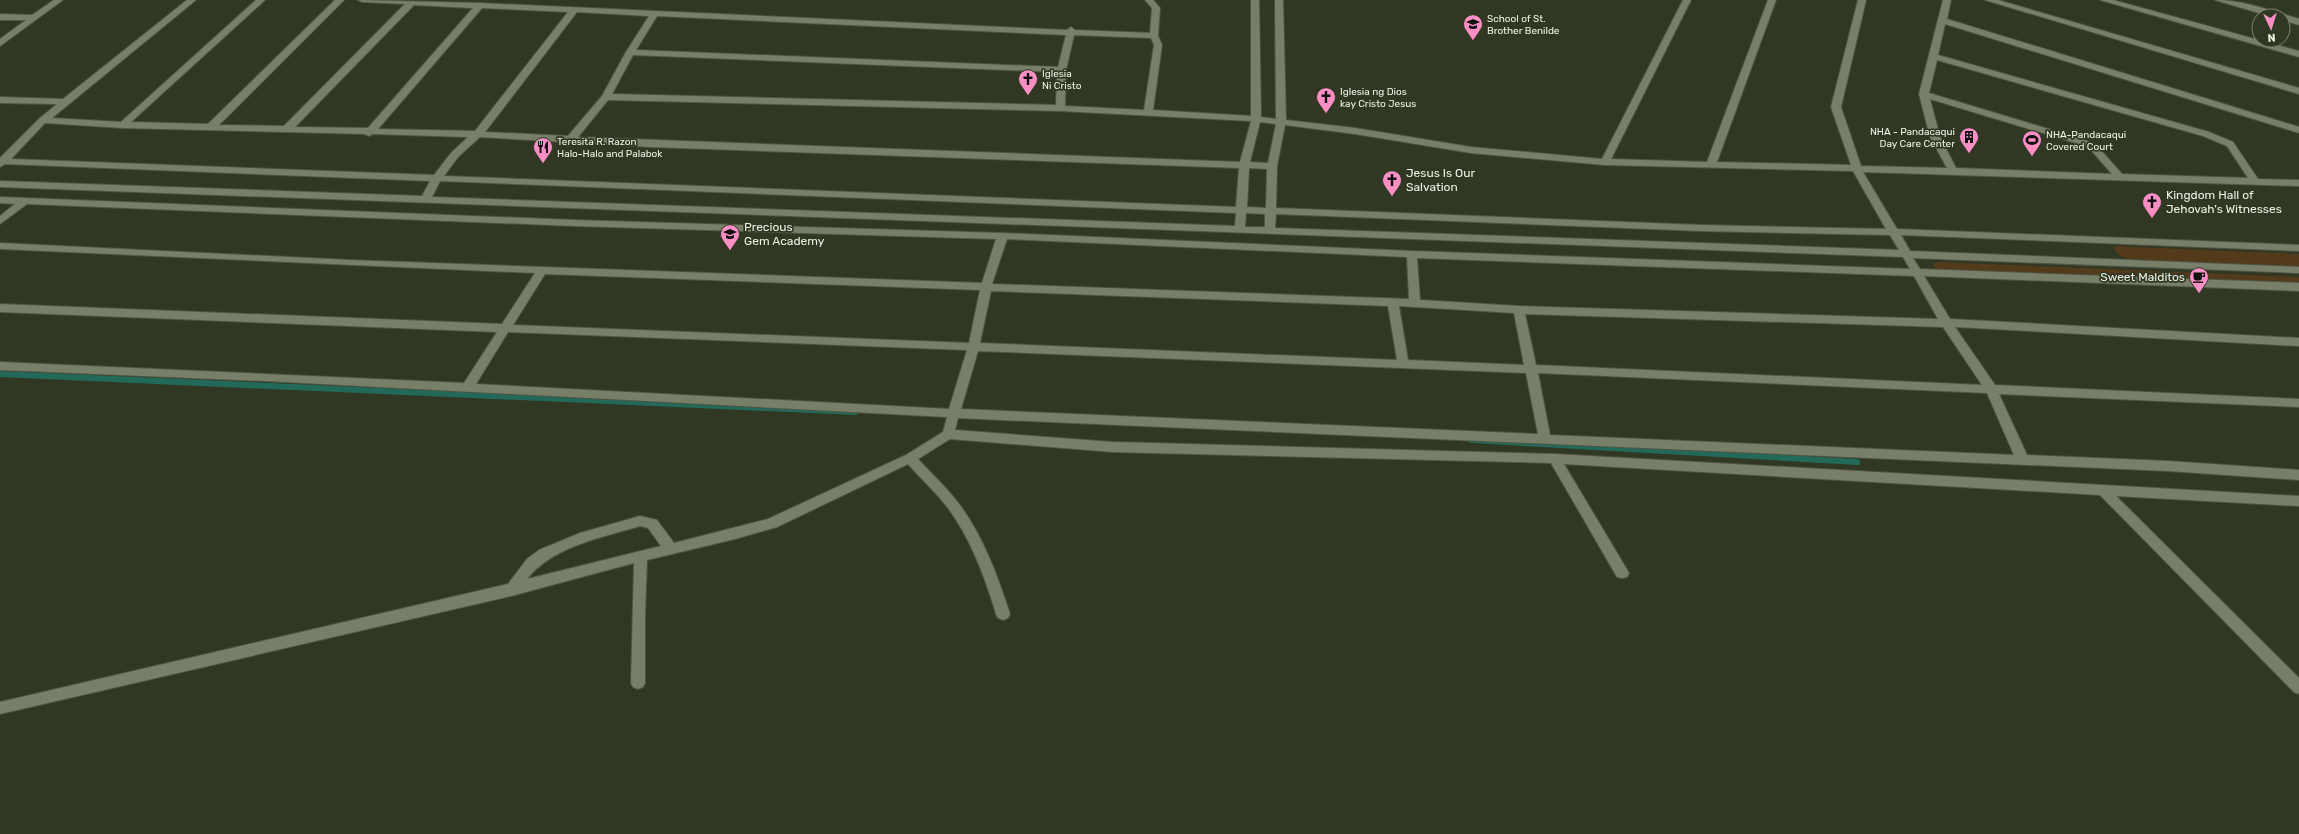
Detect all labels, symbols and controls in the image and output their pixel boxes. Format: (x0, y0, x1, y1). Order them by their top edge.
north arrow (2251, 8, 2291, 48)
school or university icon: School of St. Brother Benilde (1462, 13, 1484, 41)
place label: School of St. Brother Benilde (1487, 13, 1560, 37)
text: N (2267, 31, 2276, 44)
church icon: Iglesia Ni Cristo (1017, 68, 1039, 96)
place label: Iglesia Ni Cristo (1042, 68, 1082, 92)
church icon: Iglesia ng Dios kay Cristo Jesus (1315, 86, 1337, 114)
place label: Iglesia ng Dios kay Cristo Jesus (1340, 86, 1416, 110)
place label: NHA - Pandacaqui Day Care Center (1870, 126, 1955, 150)
building icon: NHA - Pandacaqui Day Care Center (1958, 126, 1980, 154)
sports icon: NHA-Pandacaqui Covered Court (2021, 129, 2043, 157)
place label: NHA-Pandacaqui Covered Court (2046, 129, 2126, 153)
restaurant icon: Teresita R. Razon Halo-Halo and Palabok (532, 136, 554, 164)
place label: Teresita R. Razon Halo-Halo and Palabok (557, 136, 663, 160)
place label: Jesus Is Our Salvation (1406, 166, 1475, 194)
church icon: Jesus Is Our Salvation (1381, 169, 1403, 197)
place label: Kingdom Hall of Jehovah's Witnesses (2166, 188, 2282, 216)
church icon: Kingdom Hall of Jehovah's Witnesses (2141, 191, 2163, 219)
place label: Precious Gem Academy (744, 220, 825, 248)
school or university icon: Precious Gem Academy (719, 223, 741, 251)
cafe icon: Sweet Malditos (2188, 266, 2210, 294)
place label: Sweet Malditos (2100, 270, 2185, 284)

